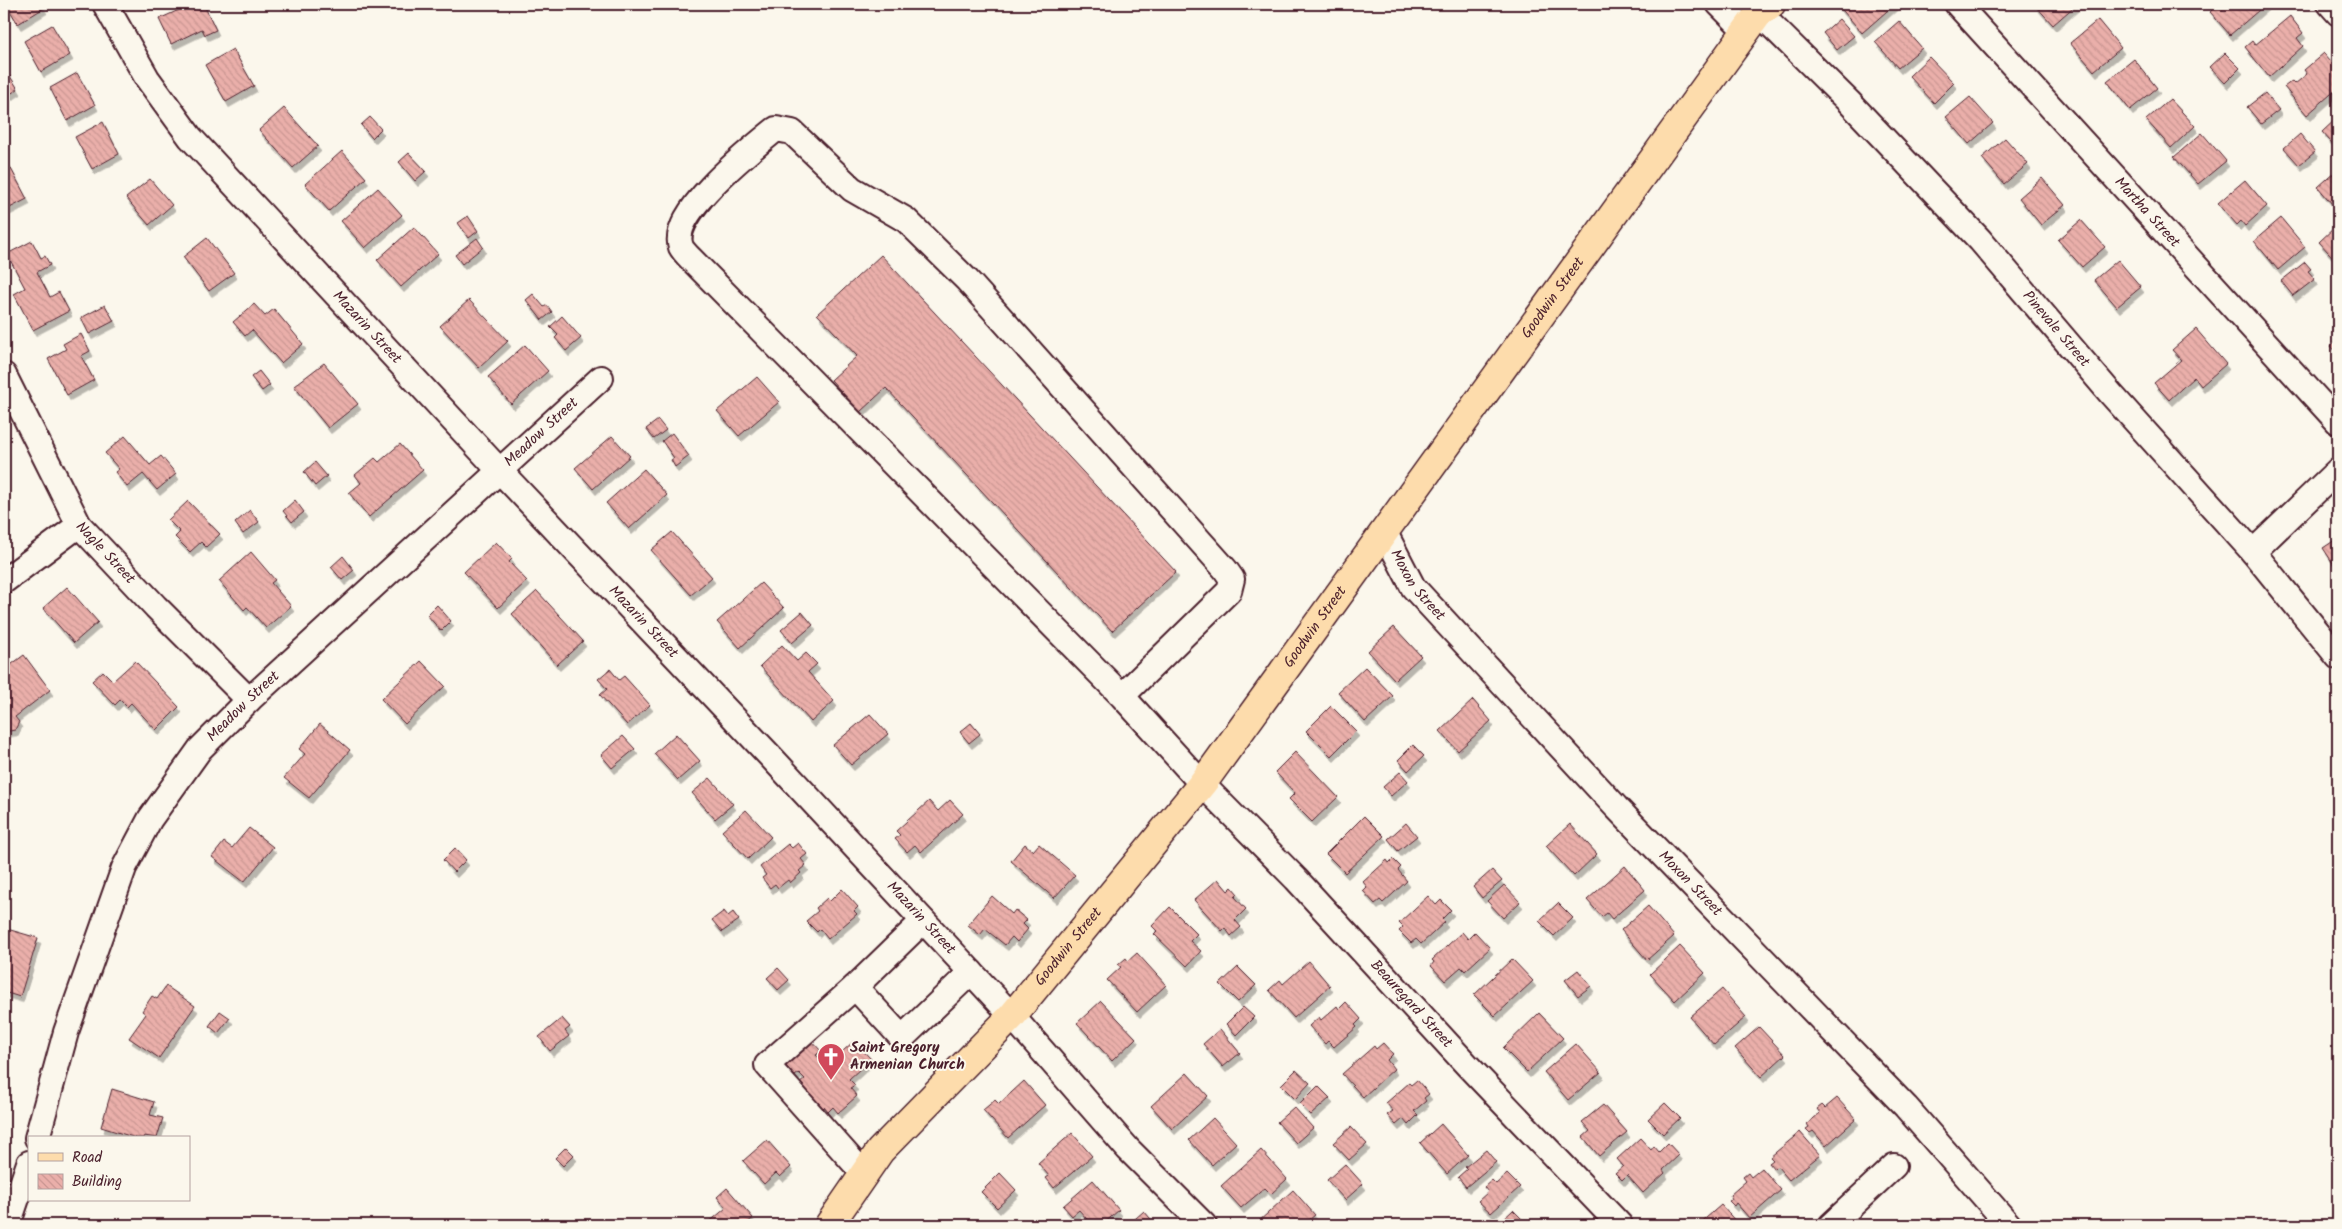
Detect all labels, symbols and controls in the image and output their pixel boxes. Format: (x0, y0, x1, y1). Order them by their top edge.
street label: Martha Street (2108, 171, 2186, 253)
street label: Goodwin Street (1515, 252, 1591, 344)
street label: Mazarin Street (326, 285, 407, 370)
street label: Pinevale Street (2016, 285, 2096, 373)
street label: Meadow Street (499, 392, 584, 473)
street label: Nagle Street (69, 516, 141, 590)
street label: Moxon Street (1383, 545, 1451, 627)
street label: Mazarin Street (602, 580, 684, 664)
street label: Goodwin Street (1277, 581, 1353, 673)
street label: Meadow Street (201, 665, 286, 748)
street label: Moxon Street (1652, 845, 1728, 922)
street label: Mazarin Street (880, 876, 962, 961)
street label: Goodwin Street (1029, 902, 1108, 992)
street label: Beauregard Street (1364, 954, 1458, 1054)
place label: Saint Gregory Armenian Church (850, 1036, 965, 1077)
church icon: Saint Gregory Armenian Church (816, 1042, 846, 1081)
legend (28, 1136, 190, 1202)
text: Road (72, 1146, 103, 1170)
text: Building (72, 1170, 122, 1194)

